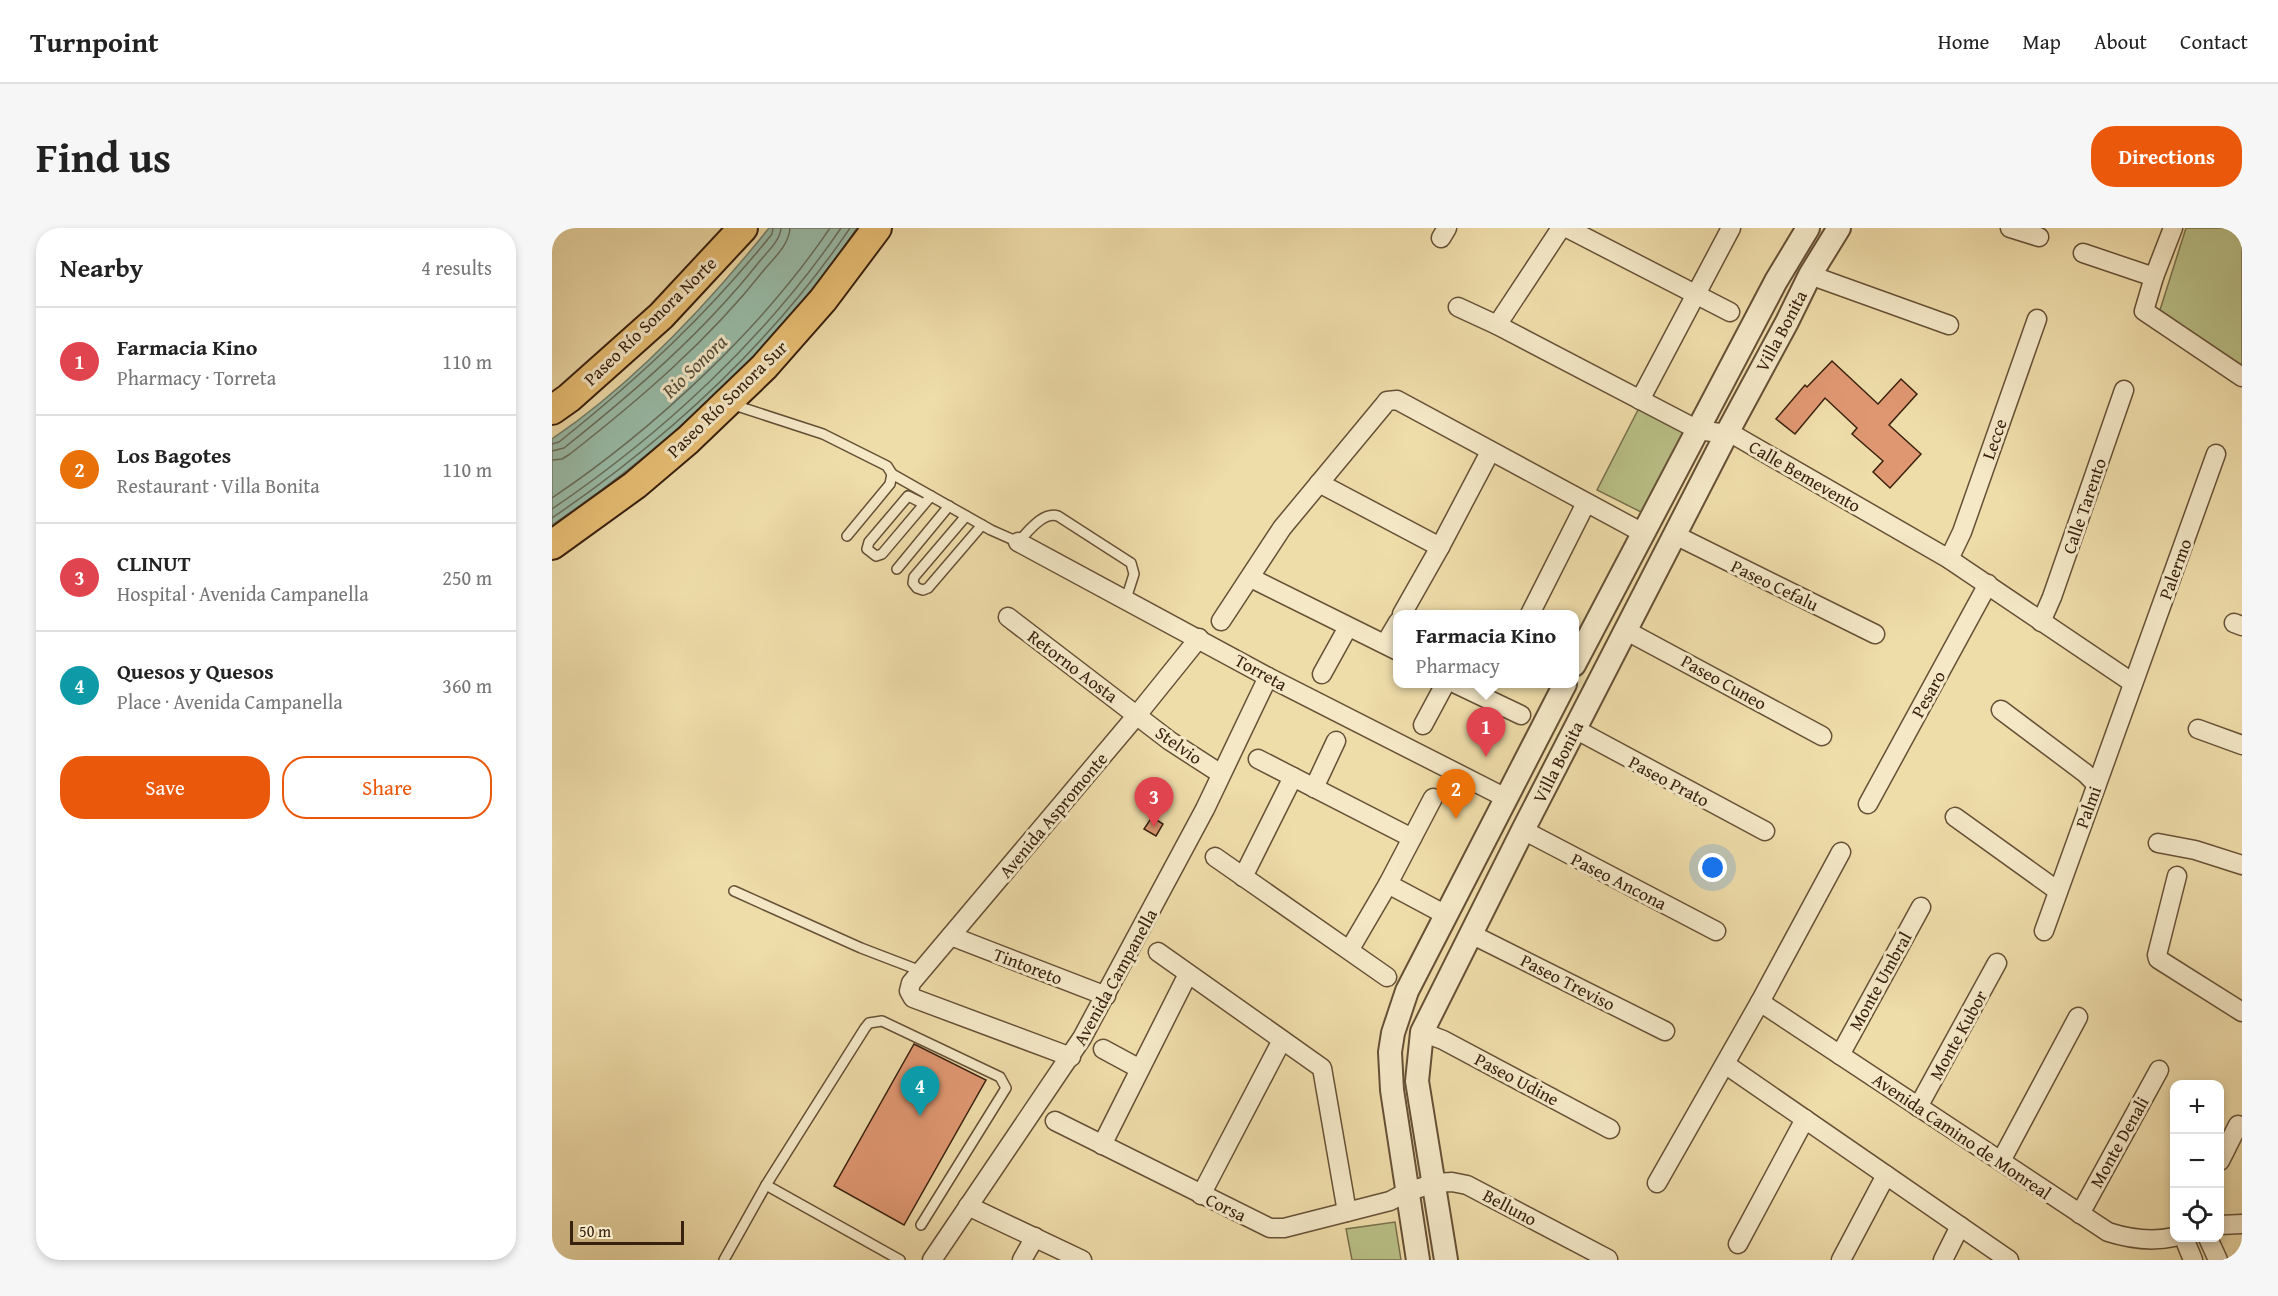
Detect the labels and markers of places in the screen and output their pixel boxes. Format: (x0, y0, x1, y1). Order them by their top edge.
pin: 1 (1466, 708, 1506, 757)
pin: 2 (1436, 770, 1476, 819)
pin: 3 (1134, 778, 1174, 827)
pin: 4 (900, 1066, 940, 1116)

